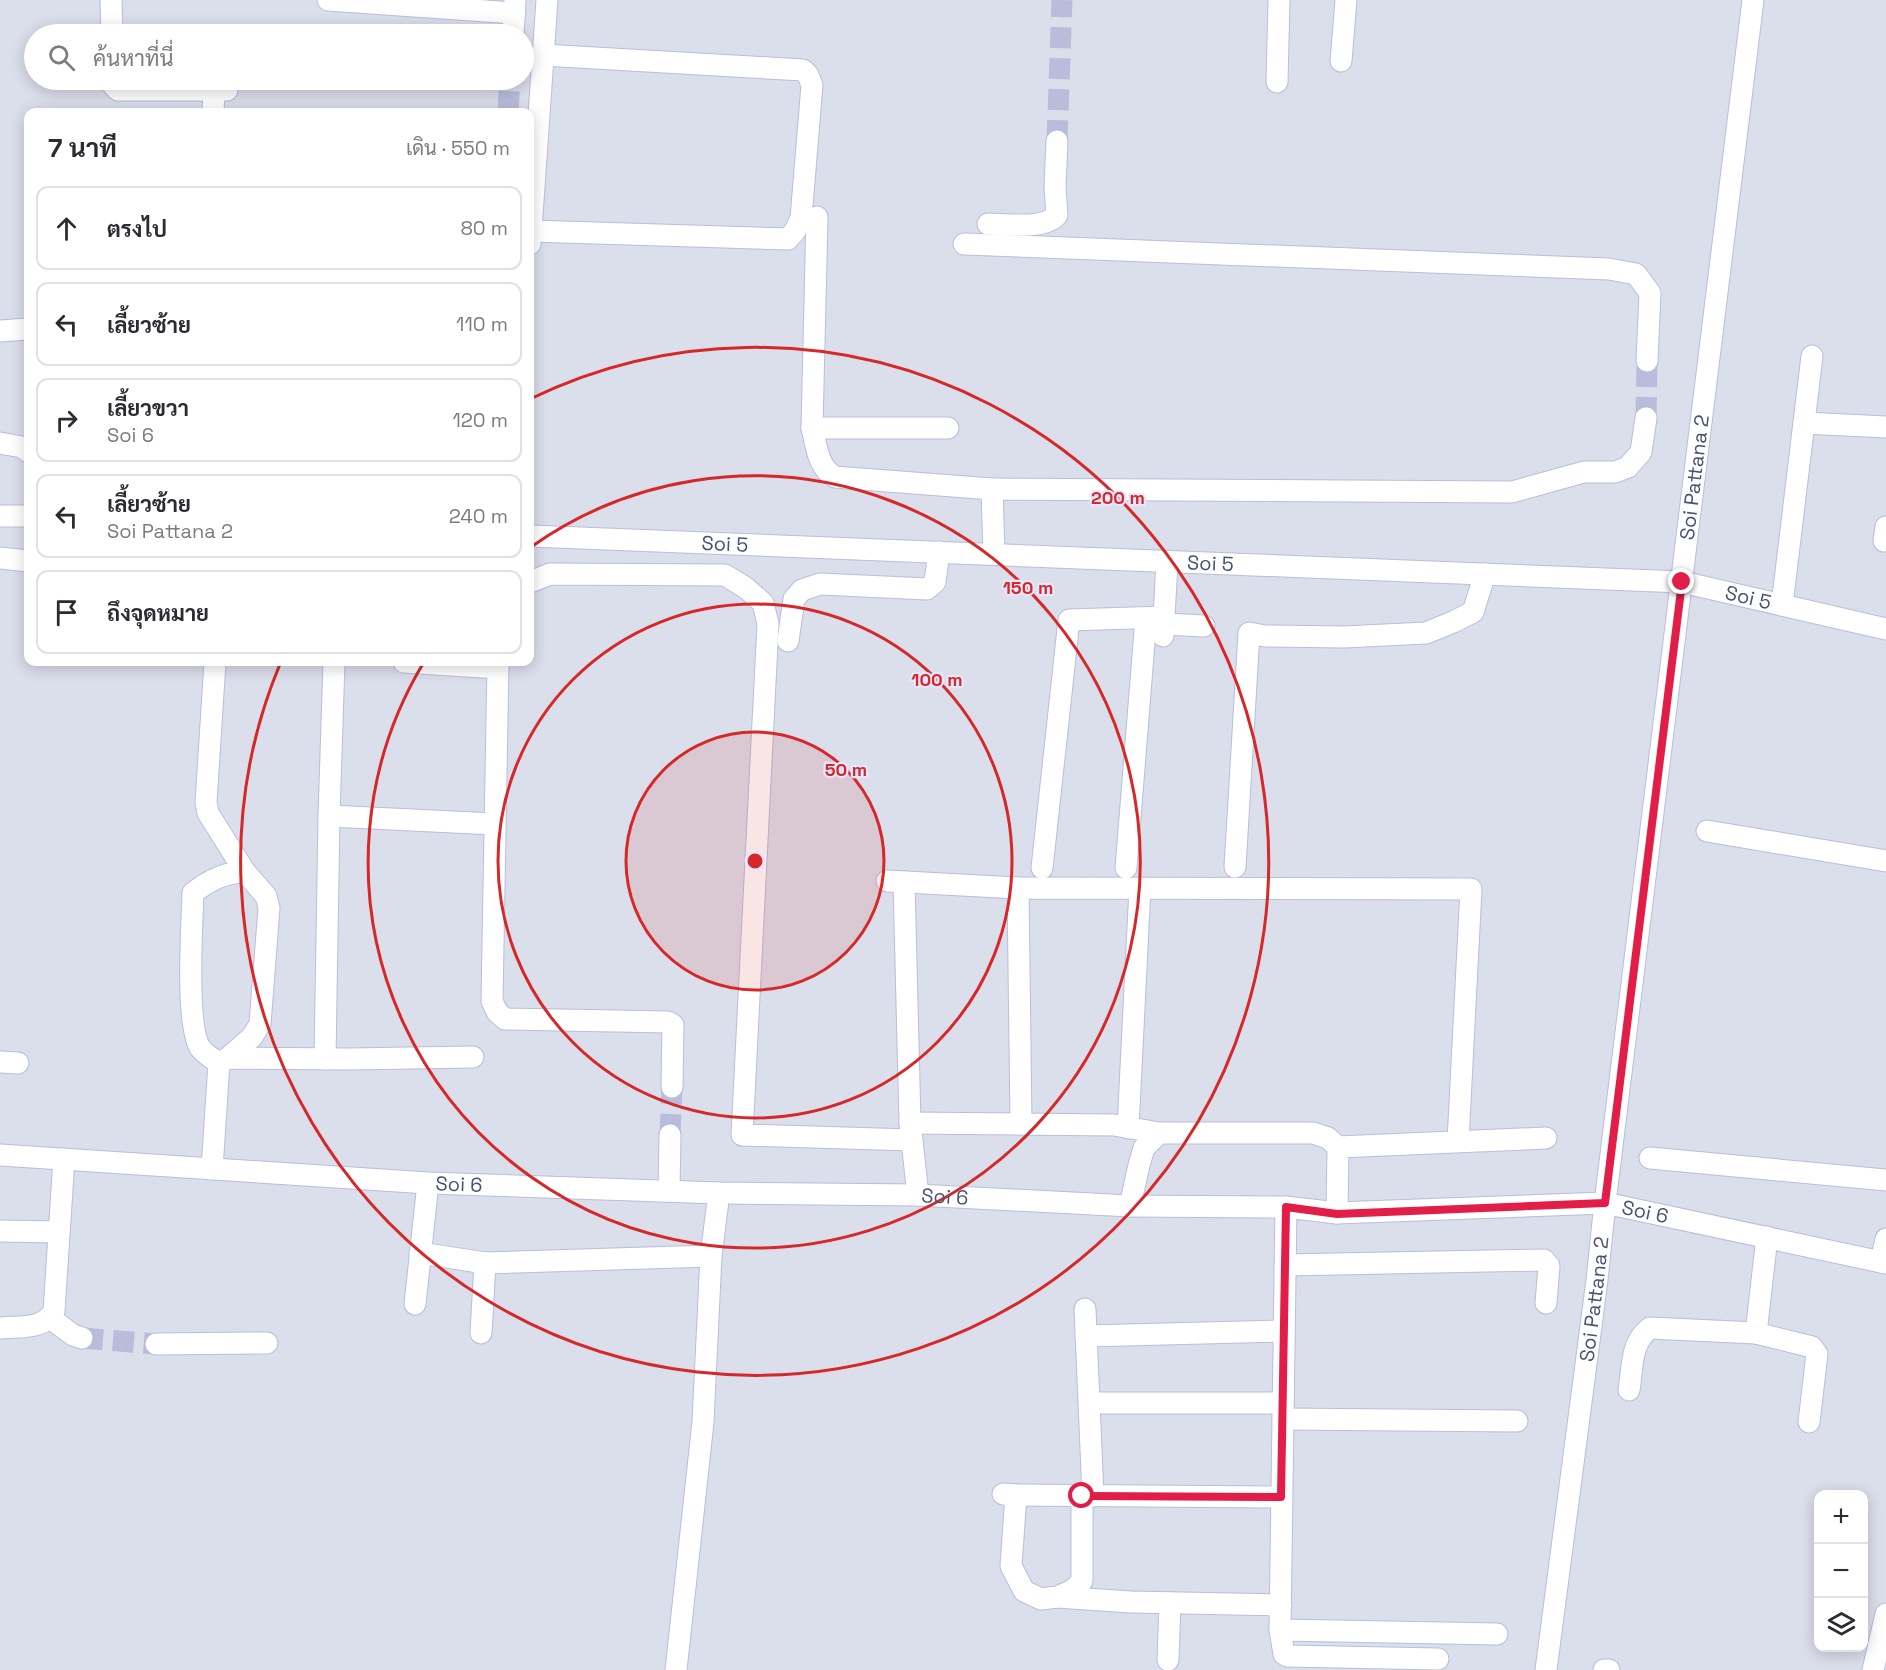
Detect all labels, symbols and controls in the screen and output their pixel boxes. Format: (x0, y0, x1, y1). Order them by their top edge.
search box (24, 24, 534, 90)
icon: search (45, 41, 78, 74)
text: ค้นหาที่นี่ (93, 44, 173, 72)
text: 7 นาที (48, 131, 117, 165)
text: เดิน · 550 m (406, 135, 510, 161)
icon: ahead (50, 212, 83, 245)
text: ตรงไป (107, 215, 167, 243)
text: 80 m (460, 215, 508, 241)
icon: left (50, 308, 83, 341)
text: เลี้ยวซ้าย (107, 311, 191, 339)
text: 110 m (456, 311, 508, 337)
text: เลี้ยวขวา (107, 394, 189, 422)
icon: right (50, 404, 83, 437)
text: 120 m (452, 407, 508, 433)
street label: Soi Pattana 2 (1674, 413, 1715, 541)
text: Soi 6 (107, 422, 154, 448)
text: 200 m (1091, 486, 1145, 509)
text: เลี้ยวซ้าย (107, 490, 191, 518)
icon: left (50, 500, 83, 533)
text: 240 m (449, 503, 508, 529)
text: Soi Pattana 2 (107, 518, 233, 544)
street label: Soi 5 (701, 530, 749, 558)
street label: Soi 5 (1187, 549, 1234, 577)
route end (1668, 568, 1694, 594)
text: 150 m (1003, 576, 1053, 599)
street label: Soi 5 (1723, 579, 1774, 615)
icon: arrive (50, 596, 83, 629)
text: ถึงจุดหมาย (107, 599, 209, 627)
text: 100 m (911, 668, 963, 691)
text: 50 m (825, 758, 867, 781)
centre of rings (745, 851, 765, 871)
street label: Soi 6 (435, 1170, 483, 1198)
street label: Soi 6 (921, 1182, 969, 1211)
street label: Soi 6 (1620, 1194, 1671, 1229)
street label: Soi Pattana 2 (1573, 1235, 1614, 1363)
route start (1068, 1482, 1094, 1508)
map controls (1814, 1490, 1868, 1652)
button: + (1814, 1490, 1868, 1544)
button: − (1814, 1544, 1868, 1598)
button: layers (1814, 1598, 1868, 1652)

